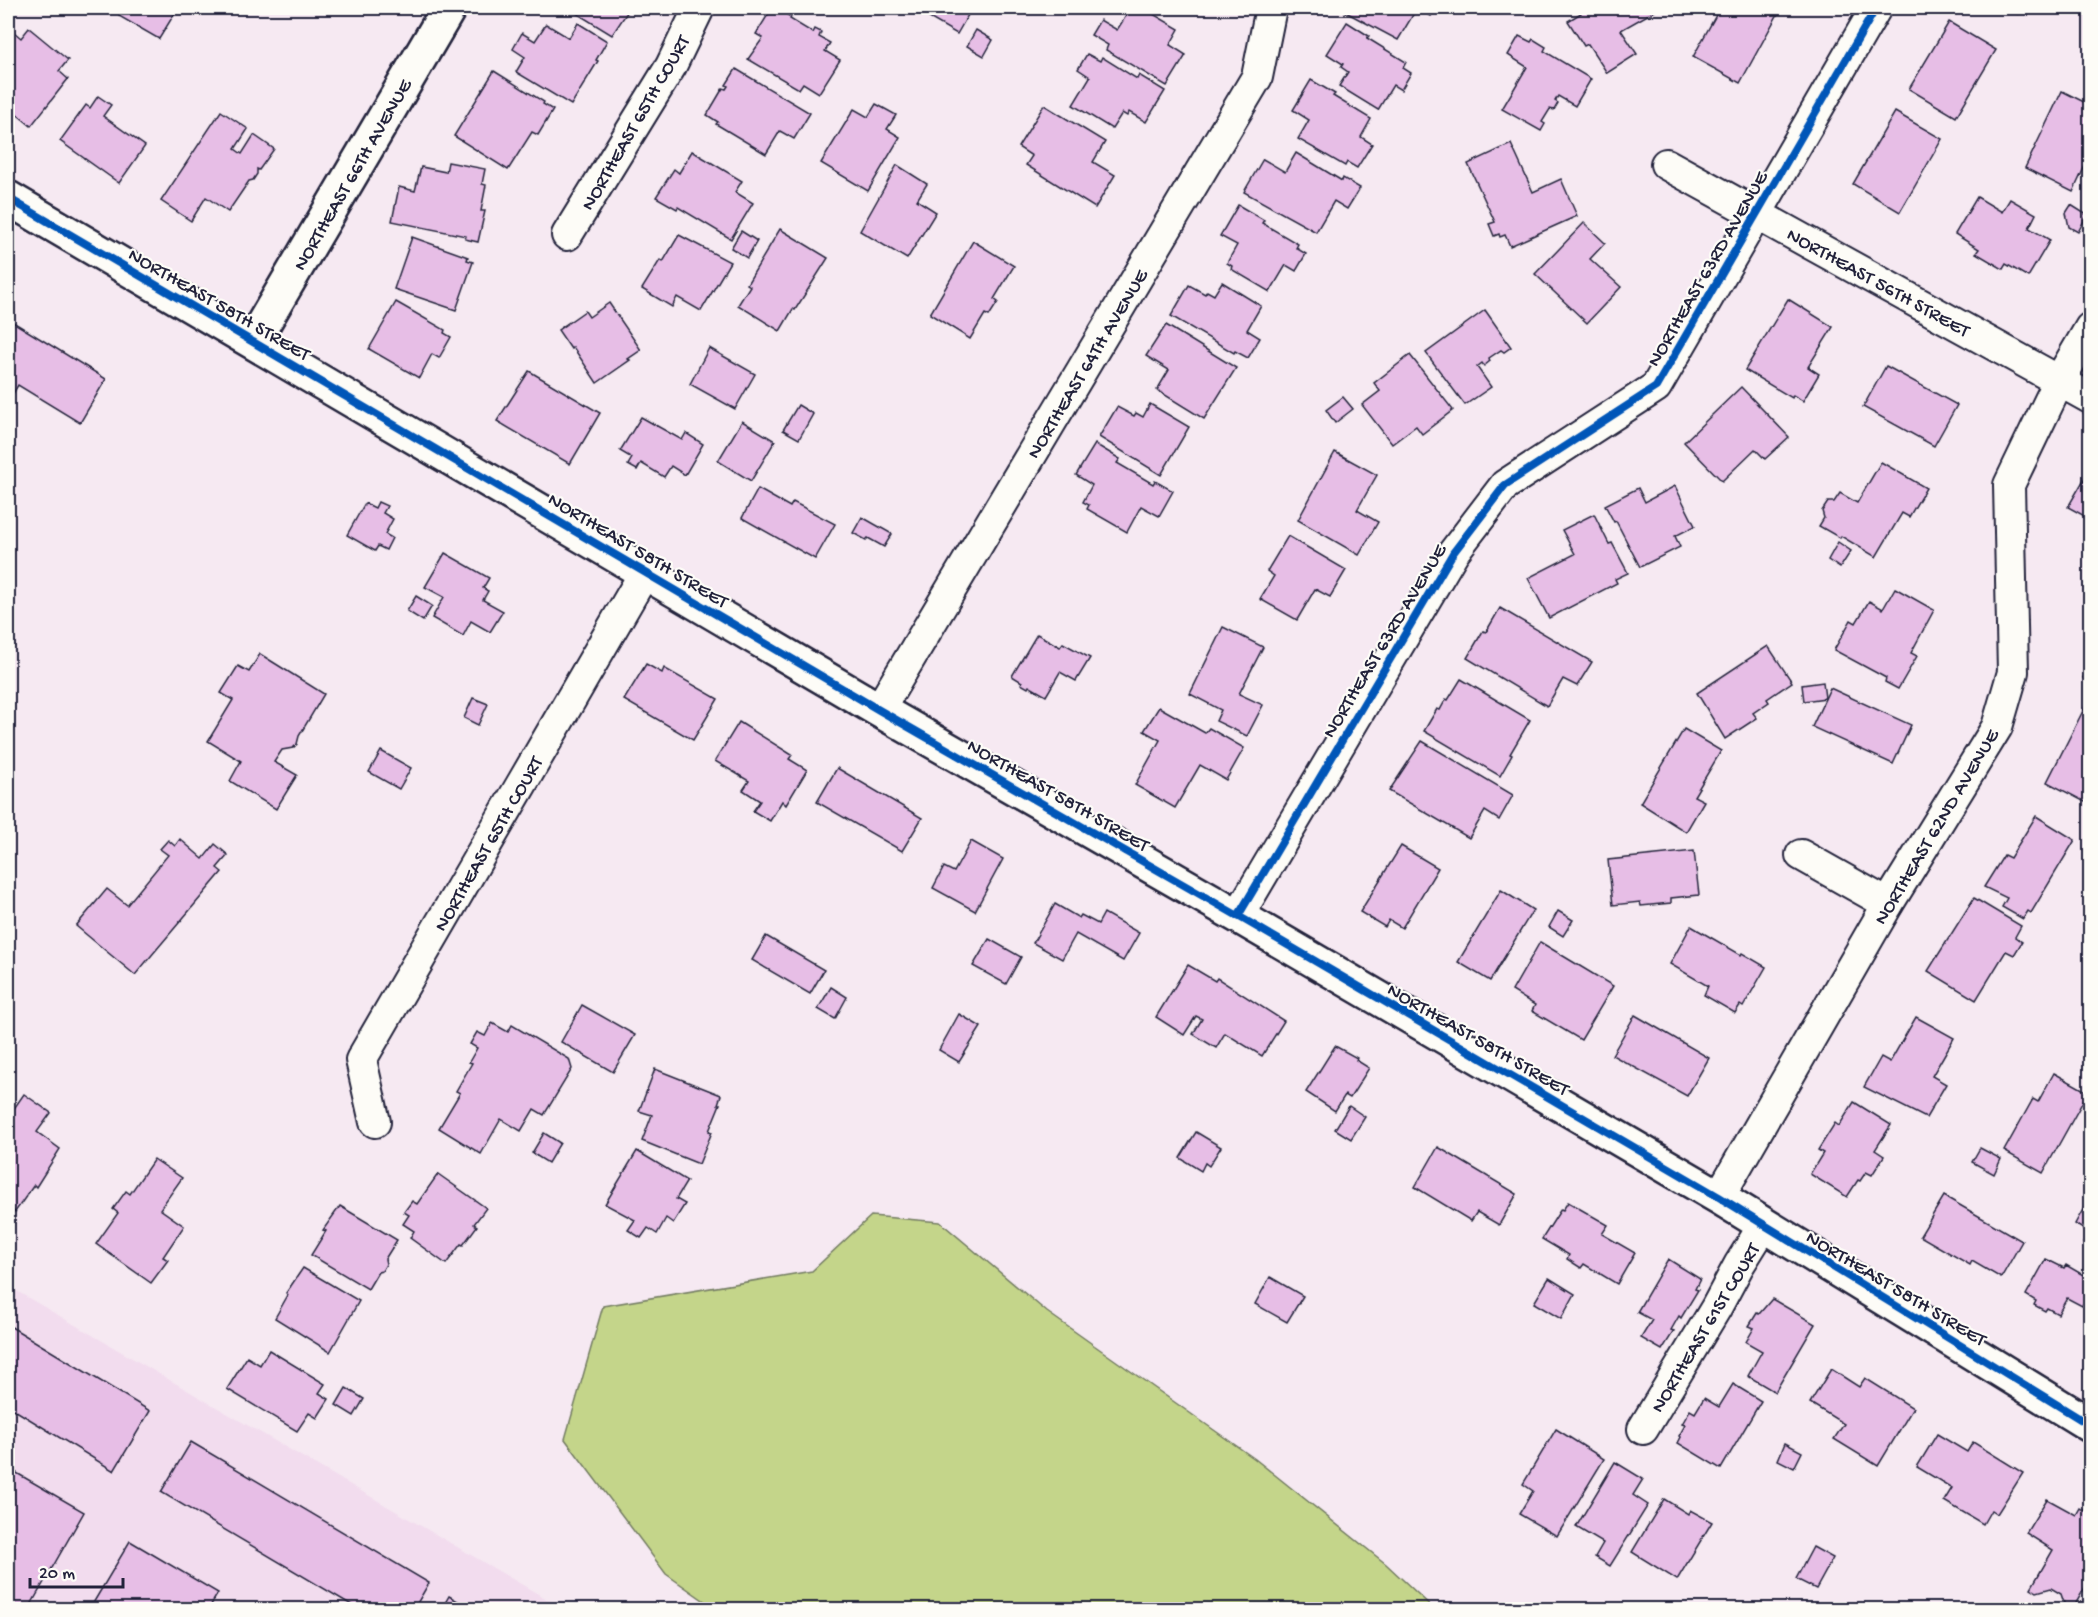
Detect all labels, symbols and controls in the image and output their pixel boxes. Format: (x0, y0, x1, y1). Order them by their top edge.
street label: NORTHEAST 65TH COURT (578, 31, 697, 215)
street label: NORTHEAST 66TH AVENUE (290, 75, 419, 276)
street label: NORTHEAST 63RD AVENUE (1644, 167, 1775, 372)
street label: NORTHEAST 56TH STREET (1782, 224, 1974, 344)
street label: NORTHEAST 58TH STREET (123, 245, 314, 368)
street label: NORTHEAST 64TH AVENUE (1023, 265, 1155, 464)
street label: NORTHEAST 58TH STREET (543, 489, 733, 616)
street label: NORTHEAST 63RD AVENUE (1319, 539, 1454, 743)
street label: NORTHEAST 62ND AVENUE (1870, 725, 2006, 930)
street label: NORTHEAST 58TH STREET (962, 736, 1153, 859)
street label: NORTHEAST 65TH COURT (431, 752, 550, 936)
street label: NORTHEAST 58TH STREET (1382, 980, 1573, 1103)
street label: NORTHEAST 58TH STREET (1801, 1227, 1991, 1354)
street label: NORTHEAST 61ST COURT (1647, 1239, 1767, 1418)
scale bar (30, 1551, 123, 1589)
text: 20 m (39, 1564, 75, 1585)

